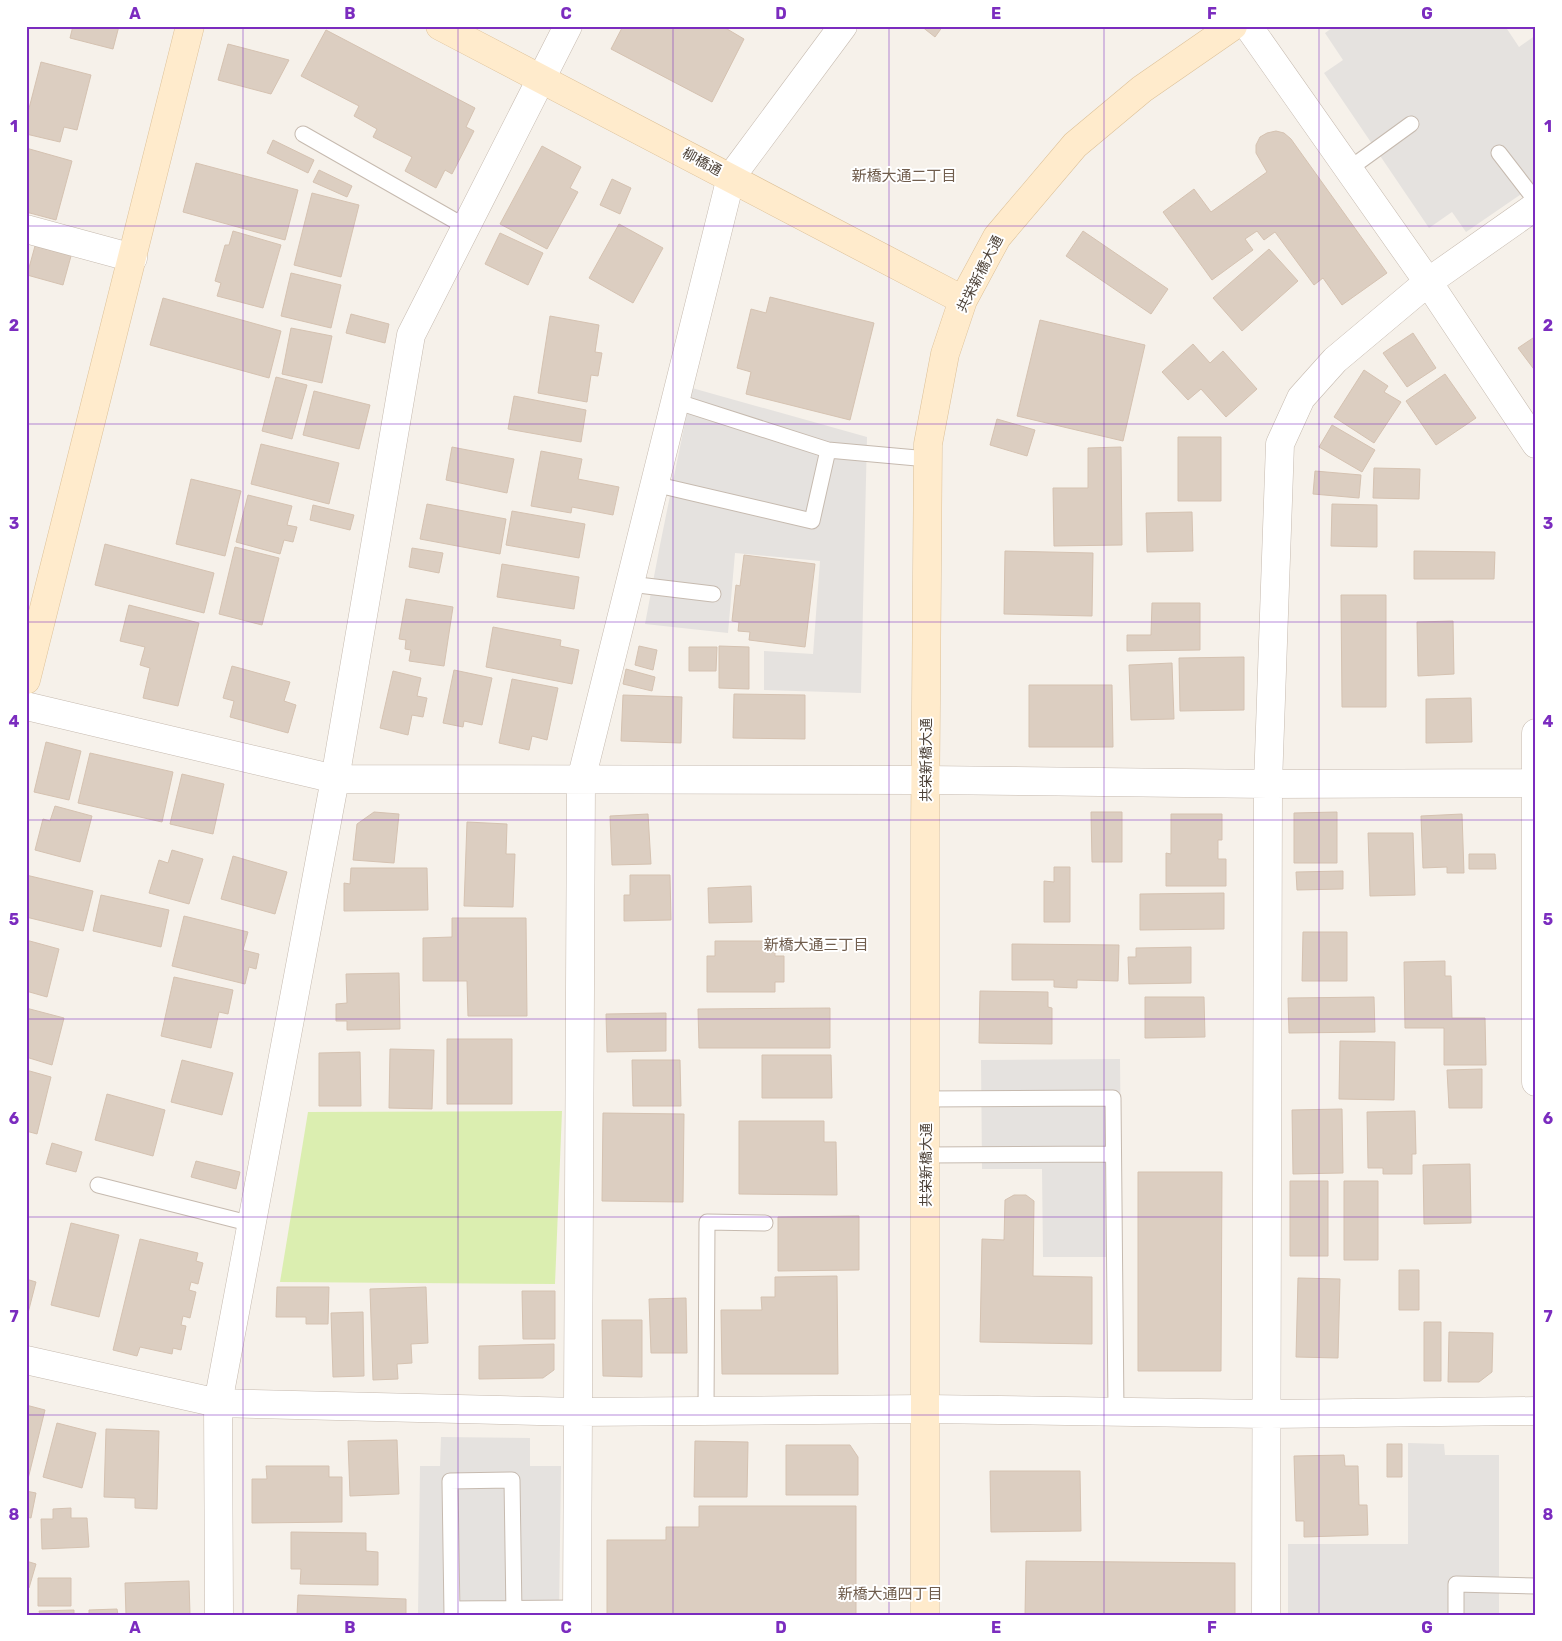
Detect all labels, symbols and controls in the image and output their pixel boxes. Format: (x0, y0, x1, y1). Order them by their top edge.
text: A (129, 4, 141, 23)
text: B (344, 4, 356, 23)
text: C (560, 4, 572, 23)
text: D (775, 4, 787, 23)
text: E (991, 4, 1001, 23)
text: F (1207, 4, 1217, 23)
text: G (1421, 4, 1433, 23)
text: 1 (10, 117, 18, 136)
text: 1 (1544, 117, 1552, 136)
street label: 柳橋通 (679, 145, 725, 179)
district label: 新橋大通二丁目 (851, 167, 957, 185)
street label: 共栄新橋大通 (953, 233, 1007, 315)
text: 2 (9, 316, 19, 335)
text: 2 (1543, 316, 1553, 335)
text: 3 (9, 514, 19, 533)
text: 3 (1543, 514, 1553, 533)
text: 4 (9, 712, 20, 731)
text: 4 (1543, 712, 1554, 731)
street label: 共栄新橋大通 (918, 718, 935, 802)
text: 5 (9, 910, 19, 929)
text: 5 (1543, 910, 1553, 929)
district label: 新橋大通三丁目 (763, 936, 869, 954)
text: 6 (9, 1109, 19, 1128)
text: 6 (1543, 1109, 1553, 1128)
street label: 共栄新橋大通 (918, 1123, 935, 1207)
text: 7 (9, 1307, 19, 1326)
text: 7 (1543, 1307, 1553, 1326)
text: 8 (9, 1505, 20, 1524)
text: 8 (1543, 1505, 1554, 1524)
district label: 新橋大通四丁目 (837, 1585, 943, 1603)
text: A (129, 1618, 141, 1637)
text: B (344, 1618, 356, 1637)
text: C (560, 1618, 572, 1637)
text: D (775, 1618, 787, 1637)
text: E (991, 1618, 1001, 1637)
text: F (1207, 1618, 1217, 1637)
text: G (1421, 1618, 1433, 1637)

